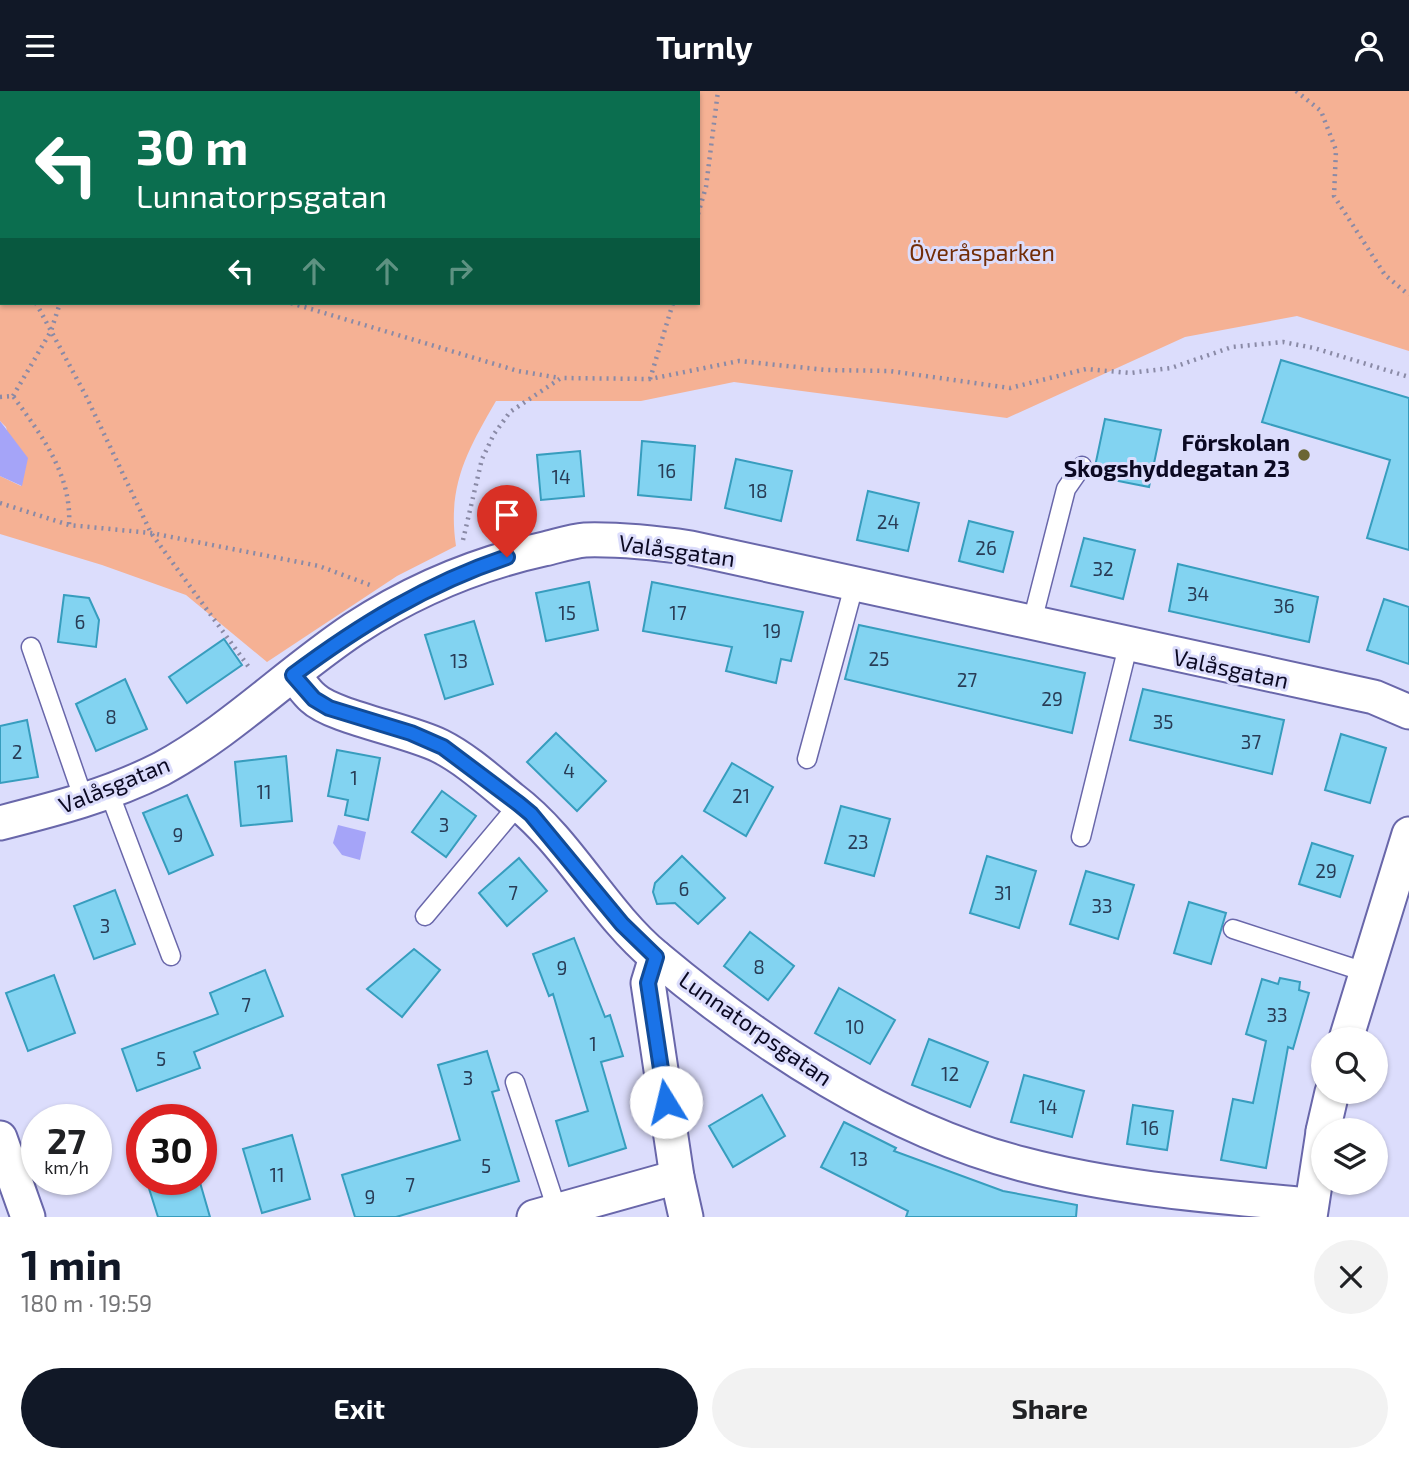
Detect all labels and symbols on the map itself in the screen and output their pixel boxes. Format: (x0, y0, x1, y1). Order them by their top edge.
park label: Överåsparken (909, 238, 1055, 266)
place label: Förskolan Skogshyddegatan 23 (1064, 428, 1290, 482)
marker: Förskolan Skogshyddegatan 23 (1296, 447, 1312, 463)
house number: 16 (658, 459, 676, 482)
house number: 14 (551, 465, 571, 488)
house number: 18 (748, 479, 768, 502)
pin (477, 485, 537, 557)
house number: 24 (877, 510, 899, 533)
street label: Valåsgatan (617, 528, 737, 572)
house number: 26 (975, 536, 997, 559)
house number: 32 (1092, 557, 1114, 580)
house number: 34 (1187, 582, 1209, 605)
house number: 36 (1273, 594, 1295, 617)
house number: 15 (558, 601, 576, 624)
house number: 17 (669, 601, 687, 624)
house number: 6 (75, 610, 85, 633)
house number: 19 (763, 619, 781, 642)
street label: Valåsgatan (1171, 642, 1291, 694)
house number: 25 (869, 647, 889, 670)
house number: 13 (450, 649, 468, 672)
house number: 27 (957, 668, 977, 691)
house number: 29 (1041, 687, 1063, 710)
house number: 8 (105, 705, 117, 728)
house number: 35 (1153, 710, 1173, 733)
house number: 37 (1241, 730, 1261, 753)
house number: 2 (12, 740, 22, 763)
street label: Valåsgatan (54, 749, 174, 819)
house number: 4 (563, 759, 575, 782)
house number: 1 (350, 766, 358, 789)
house number: 11 (256, 780, 272, 803)
house number: 21 (732, 784, 750, 807)
house number: 3 (439, 813, 449, 836)
house number: 9 (173, 823, 183, 846)
house number: 23 (847, 830, 869, 853)
house number: 29 (1315, 859, 1337, 882)
house number: 6 (679, 877, 689, 900)
house number: 7 (508, 881, 518, 904)
house number: 31 (994, 881, 1012, 904)
house number: 33 (1091, 894, 1113, 917)
house number: 3 (100, 914, 110, 937)
house number: 8 (753, 955, 765, 978)
house number: 9 (557, 956, 567, 979)
street label: Lunnatorpsgatan (674, 965, 838, 1091)
house number: 7 (241, 993, 251, 1016)
house number: 33 (1266, 1003, 1288, 1026)
house number: 10 (845, 1015, 865, 1038)
house number: 1 (589, 1032, 597, 1055)
house number: 5 (156, 1047, 166, 1070)
house number: 12 (941, 1062, 959, 1085)
position arrow (629, 1065, 703, 1139)
house number: 3 (463, 1066, 473, 1089)
house number: 14 (1038, 1095, 1058, 1118)
speed limit sign: 30 (126, 1104, 217, 1195)
house number: 16 (1141, 1116, 1159, 1139)
house number: 13 (850, 1147, 868, 1170)
house number: 5 (481, 1154, 491, 1177)
house number: 11 (269, 1163, 285, 1186)
house number: 7 (405, 1173, 415, 1196)
house number: 9 (365, 1185, 375, 1208)

